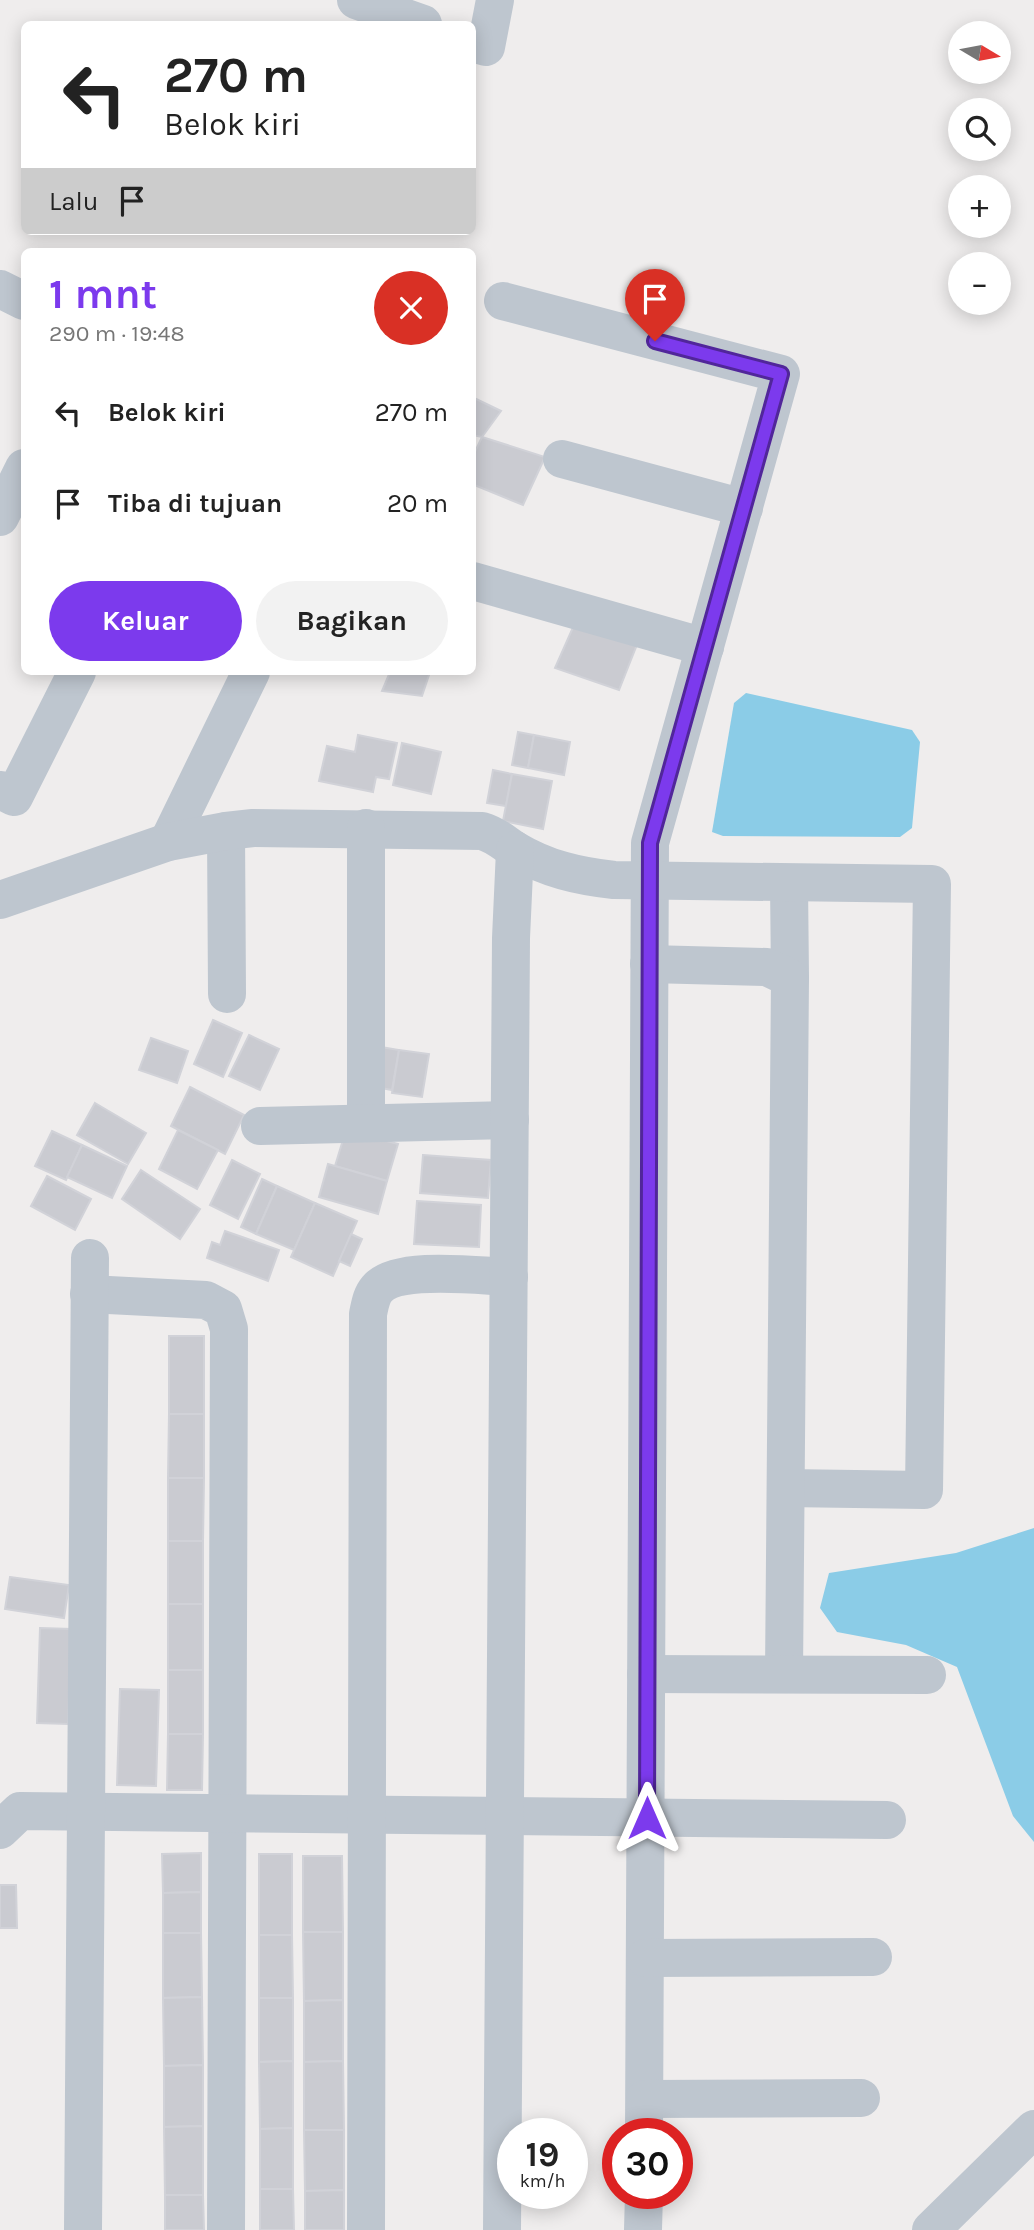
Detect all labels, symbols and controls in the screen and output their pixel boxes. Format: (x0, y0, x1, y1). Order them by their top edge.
north arrow (948, 21, 1012, 84)
map controls (948, 21, 1011, 315)
text: 270 m (164, 47, 308, 104)
icon: left (49, 49, 140, 140)
button: search (948, 98, 1011, 161)
text: Belok kiri (164, 106, 301, 143)
button: + (948, 175, 1011, 238)
icon: arrive (113, 182, 151, 220)
text: Lalu (49, 186, 99, 217)
button: − (948, 252, 1011, 315)
text: 1 mnt (49, 269, 157, 319)
pin (625, 269, 685, 341)
button: close (374, 271, 448, 345)
icon: arrive (636, 280, 674, 318)
text: 290 m · 19:48 (49, 320, 185, 347)
icon: left (49, 394, 87, 432)
text: Belok kiri (108, 397, 226, 428)
text: 270 m (375, 397, 448, 428)
icon: arrive (49, 485, 87, 523)
text: Tiba di tujuan (108, 488, 282, 519)
text: 20 m (387, 488, 448, 519)
button: Keluar (49, 581, 242, 661)
button: Bagikan (256, 581, 448, 661)
position arrow (610, 1781, 684, 1855)
speed limit sign: 30 (602, 2118, 693, 2209)
text: 19 (526, 2134, 559, 2175)
text: km/h (520, 2170, 565, 2192)

